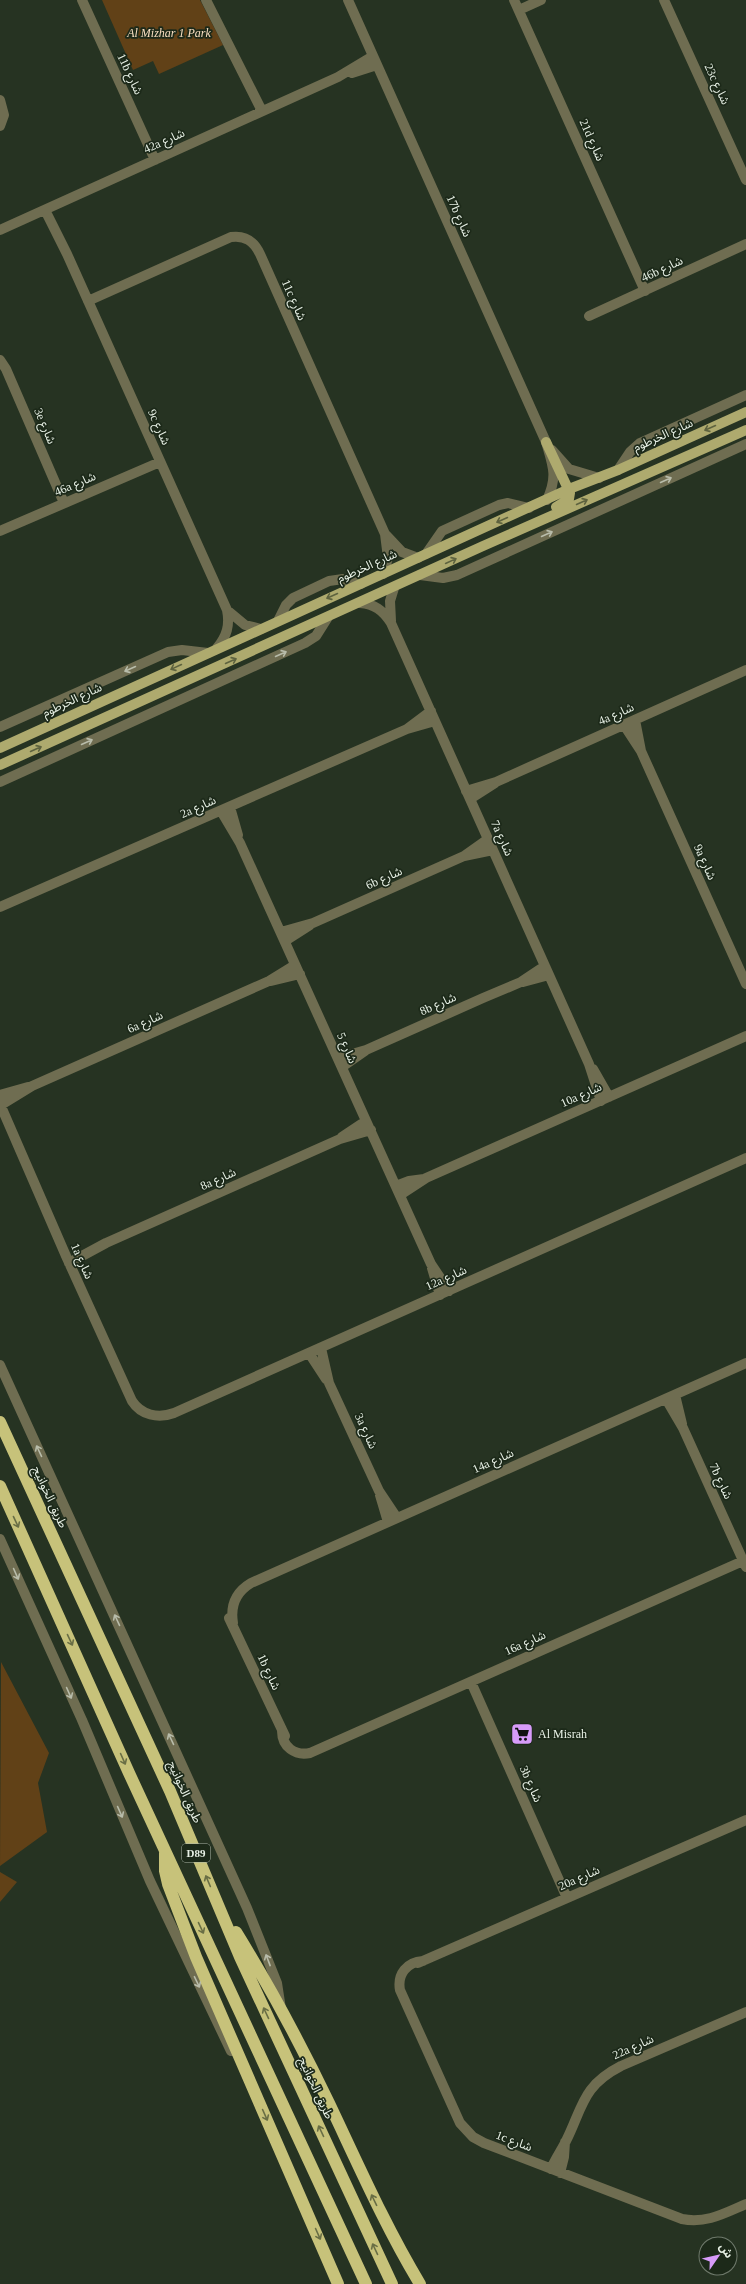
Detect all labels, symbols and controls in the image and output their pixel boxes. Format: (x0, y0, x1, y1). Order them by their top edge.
park label: Al Mizhar 1 Park (126, 26, 211, 40)
street label: 11b شارع (113, 51, 146, 98)
street label: 23c شارع (700, 61, 733, 108)
street label: 21d شارع (575, 117, 607, 164)
street label: 42a شارع (141, 126, 188, 158)
street label: 17b شارع (442, 193, 474, 240)
street label: 46b شارع (639, 253, 686, 287)
street label: 11c شارع (277, 277, 309, 323)
street label: 3e شارع (29, 406, 59, 447)
street label: 9c شارع (143, 407, 173, 448)
street label: شارع الخرطوم (631, 416, 696, 456)
one-way arrow (705, 425, 717, 432)
street label: 46a شارع (52, 469, 99, 501)
one-way arrow (659, 476, 671, 484)
one-way arrow (576, 498, 588, 505)
one-way arrow (496, 517, 508, 524)
one-way arrow (541, 530, 553, 537)
street label: شارع الخرطوم (335, 547, 400, 587)
one-way arrow (445, 557, 457, 564)
one-way arrow (327, 593, 339, 601)
one-way arrow (275, 650, 287, 657)
one-way arrow (224, 657, 236, 664)
one-way arrow (170, 664, 182, 671)
one-way arrow (125, 666, 137, 673)
street label: شارع الخرطوم (40, 680, 105, 722)
street label: 4a شارع (596, 700, 637, 730)
one-way arrow (80, 738, 92, 746)
one-way arrow (29, 745, 41, 752)
street label: 2a شارع (178, 793, 219, 823)
street label: 7a شارع (486, 818, 516, 859)
street label: 9a شارع (689, 842, 719, 883)
street label: 6b شارع (364, 864, 405, 894)
street label: 8b شارع (418, 990, 459, 1020)
street label: 6a شارع (125, 1008, 166, 1038)
street label: شارع 5 (332, 1030, 360, 1066)
street label: 10a شارع (558, 1080, 605, 1112)
street label: 8a شارع (198, 1165, 239, 1195)
street label: 1a شارع (66, 1241, 96, 1282)
street label: 12a شارع (423, 1263, 470, 1295)
street label: 3a شارع (350, 1411, 380, 1452)
one-way arrow (35, 1446, 42, 1458)
street label: 14a شارع (470, 1446, 517, 1478)
street label: 7b شارع (705, 1461, 735, 1502)
street label: طريق الخوانيج (28, 1464, 70, 1531)
one-way arrow (13, 1516, 20, 1528)
one-way arrow (13, 1568, 20, 1580)
one-way arrow (113, 1615, 120, 1627)
street label: 16a شارع (502, 1628, 549, 1660)
one-way arrow (67, 1634, 74, 1646)
street label: 1b شارع (253, 1652, 283, 1693)
one-way arrow (66, 1686, 74, 1698)
supermarket icon: Al Misrah (509, 1721, 535, 1747)
place label: Al Misrah (538, 1727, 587, 1741)
one-way arrow (167, 1733, 174, 1745)
one-way arrow (120, 1753, 127, 1765)
street label: طريق الخوانيج (163, 1759, 205, 1826)
street label: 3b شارع (515, 1764, 545, 1805)
one-way arrow (117, 1806, 124, 1818)
road number: D89 (182, 1844, 210, 1862)
street label: 20a شارع (556, 1863, 603, 1895)
one-way arrow (204, 1875, 211, 1887)
one-way arrow (198, 1921, 205, 1933)
one-way arrow (264, 1955, 272, 1967)
one-way arrow (194, 1975, 201, 1987)
one-way arrow (262, 2007, 269, 2019)
street label: 22a شارع (610, 2032, 657, 2064)
street label: طريق الخوانيج (294, 2055, 336, 2122)
one-way arrow (262, 2109, 269, 2121)
one-way arrow (317, 2125, 324, 2137)
street label: 1c شارع (493, 2128, 534, 2156)
one-way arrow (370, 2195, 377, 2207)
one-way arrow (315, 2228, 322, 2240)
north arrow (698, 2236, 738, 2276)
text: ش (716, 2241, 735, 2261)
one-way arrow (371, 2243, 379, 2255)

